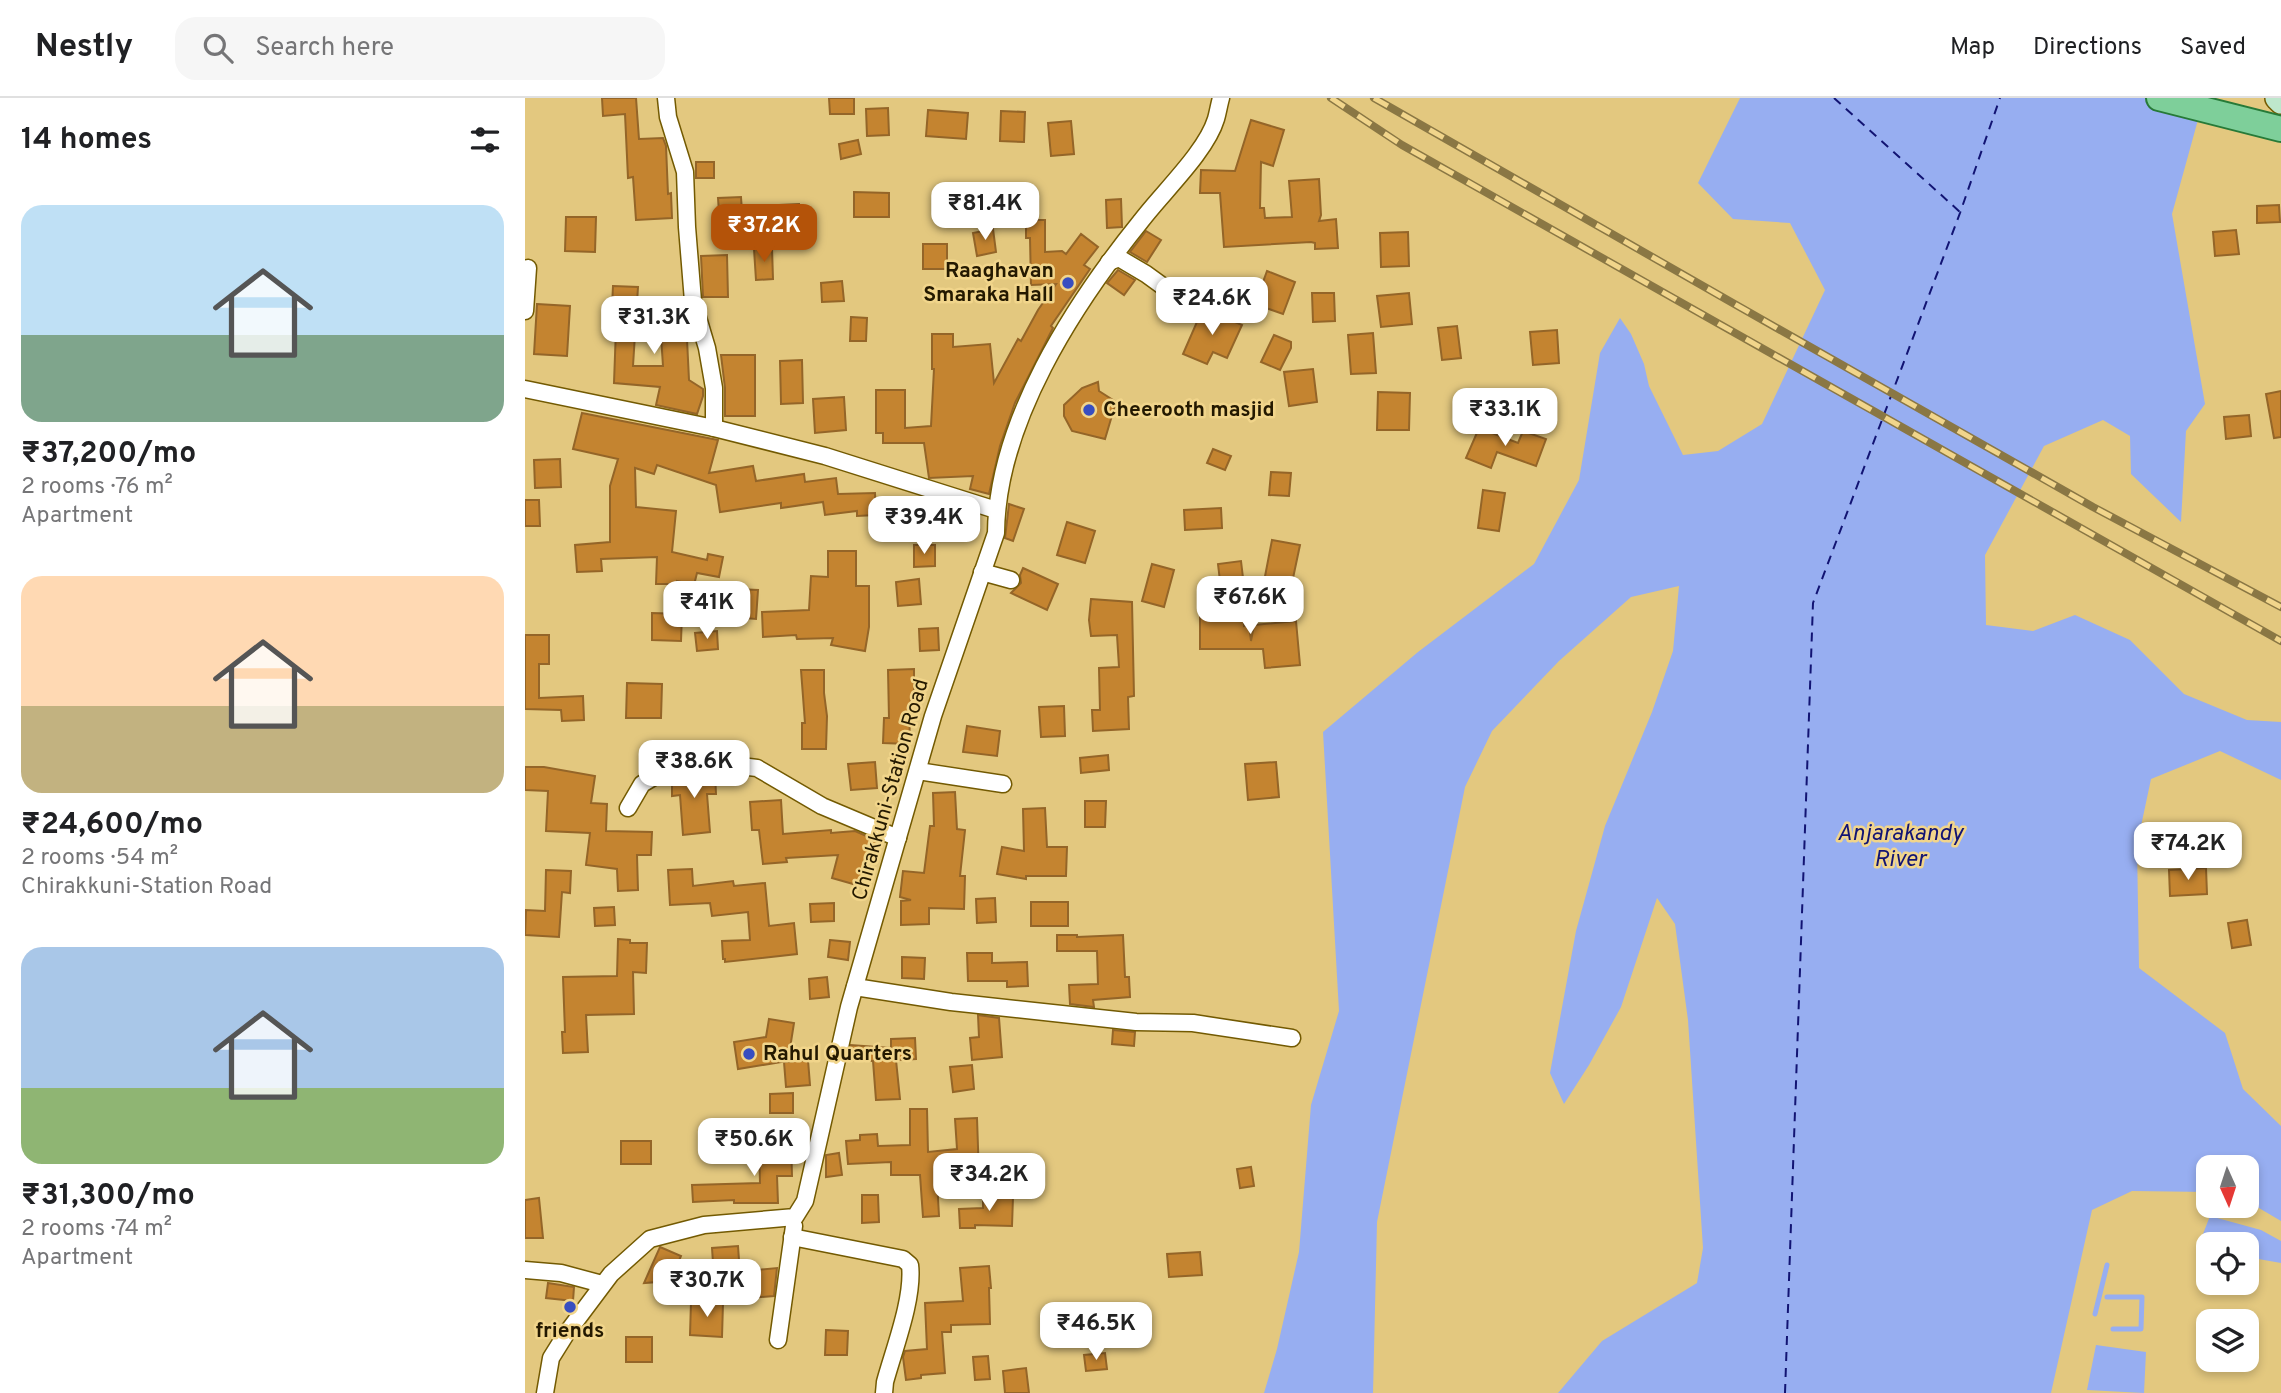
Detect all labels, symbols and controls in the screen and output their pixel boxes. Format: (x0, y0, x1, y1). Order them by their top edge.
search box (175, 17, 665, 80)
text: Nestly (35, 27, 133, 69)
icon: search (199, 29, 237, 67)
text: Search here (255, 32, 394, 65)
text: Map (1950, 33, 1995, 63)
text: Directions (2033, 33, 2142, 63)
text: Saved (2180, 33, 2246, 63)
icon: filters (466, 121, 504, 159)
text: 14 homes (21, 122, 152, 159)
pin: ₹81.4K (928, 183, 1042, 242)
text: ₹81.4K (947, 190, 1023, 219)
pin: ₹37.2K (707, 204, 821, 264)
text: ₹37.2K (727, 212, 801, 241)
icon: home (200, 250, 326, 376)
place label: Raaghavan Smaraka Hall (923, 258, 1054, 309)
marker: Raaghavan Smaraka Hall (1060, 275, 1076, 291)
pin: ₹24.6K (1155, 278, 1269, 337)
text: ₹24.6K (1172, 285, 1252, 314)
pin: ₹31.3K (597, 296, 711, 356)
text: ₹31.3K (617, 304, 691, 333)
pin: ₹33.1K (1448, 388, 1562, 448)
text: ₹33.1K (1468, 396, 1542, 425)
place label: Cheerooth masjid (1103, 397, 1275, 424)
marker: Cheerooth masjid (1081, 402, 1097, 418)
text: ₹37,200/mo (21, 436, 196, 473)
text: 2 rooms · 76 m² (21, 473, 173, 502)
pin: ₹39.4K (867, 496, 981, 556)
text: Apartment (21, 502, 133, 531)
text: ₹39.4K (884, 504, 964, 533)
pin: ₹67.6K (1193, 576, 1307, 636)
pin: ₹41K (666, 582, 748, 641)
text: ₹67.6K (1213, 584, 1287, 613)
text: ₹41K (679, 589, 735, 618)
icon: home (200, 621, 326, 747)
street label: Chirakkuni-Station Road (846, 676, 936, 904)
pin: ₹38.6K (637, 740, 751, 800)
text: ₹38.6K (655, 748, 733, 777)
text: ₹24,600/mo (21, 807, 203, 844)
water label: Anjarakandy River (1837, 820, 1965, 875)
pin: ₹74.2K (2131, 822, 2245, 882)
text: ₹74.2K (2150, 830, 2226, 859)
text: 2 rooms · 54 m² (21, 844, 178, 873)
text: Chirakkuni-Station Road (21, 873, 272, 902)
icon: home (200, 992, 326, 1118)
place label: Rahul Quarters (763, 1041, 912, 1068)
marker: Rahul Quarters (741, 1046, 757, 1062)
pin: ₹50.6K (697, 1118, 811, 1178)
text: ₹50.6K (714, 1126, 794, 1155)
pin: ₹34.2K (932, 1154, 1046, 1213)
north arrow (2196, 1155, 2259, 1218)
map controls (2196, 1155, 2259, 1372)
text: ₹34.2K (949, 1161, 1029, 1190)
text: ₹31,300/mo (21, 1178, 195, 1215)
text: 2 rooms · 74 m² (21, 1215, 172, 1244)
button: locate (2196, 1232, 2259, 1295)
text: Apartment (21, 1244, 133, 1273)
pin: ₹30.7K (650, 1260, 764, 1319)
text: ₹30.7K (669, 1267, 745, 1296)
marker: friends (562, 1299, 578, 1315)
pin: ₹46.5K (1039, 1302, 1153, 1362)
button: layers (2196, 1309, 2259, 1372)
text: ₹46.5K (1056, 1310, 1136, 1339)
place label: friends (536, 1318, 604, 1345)

